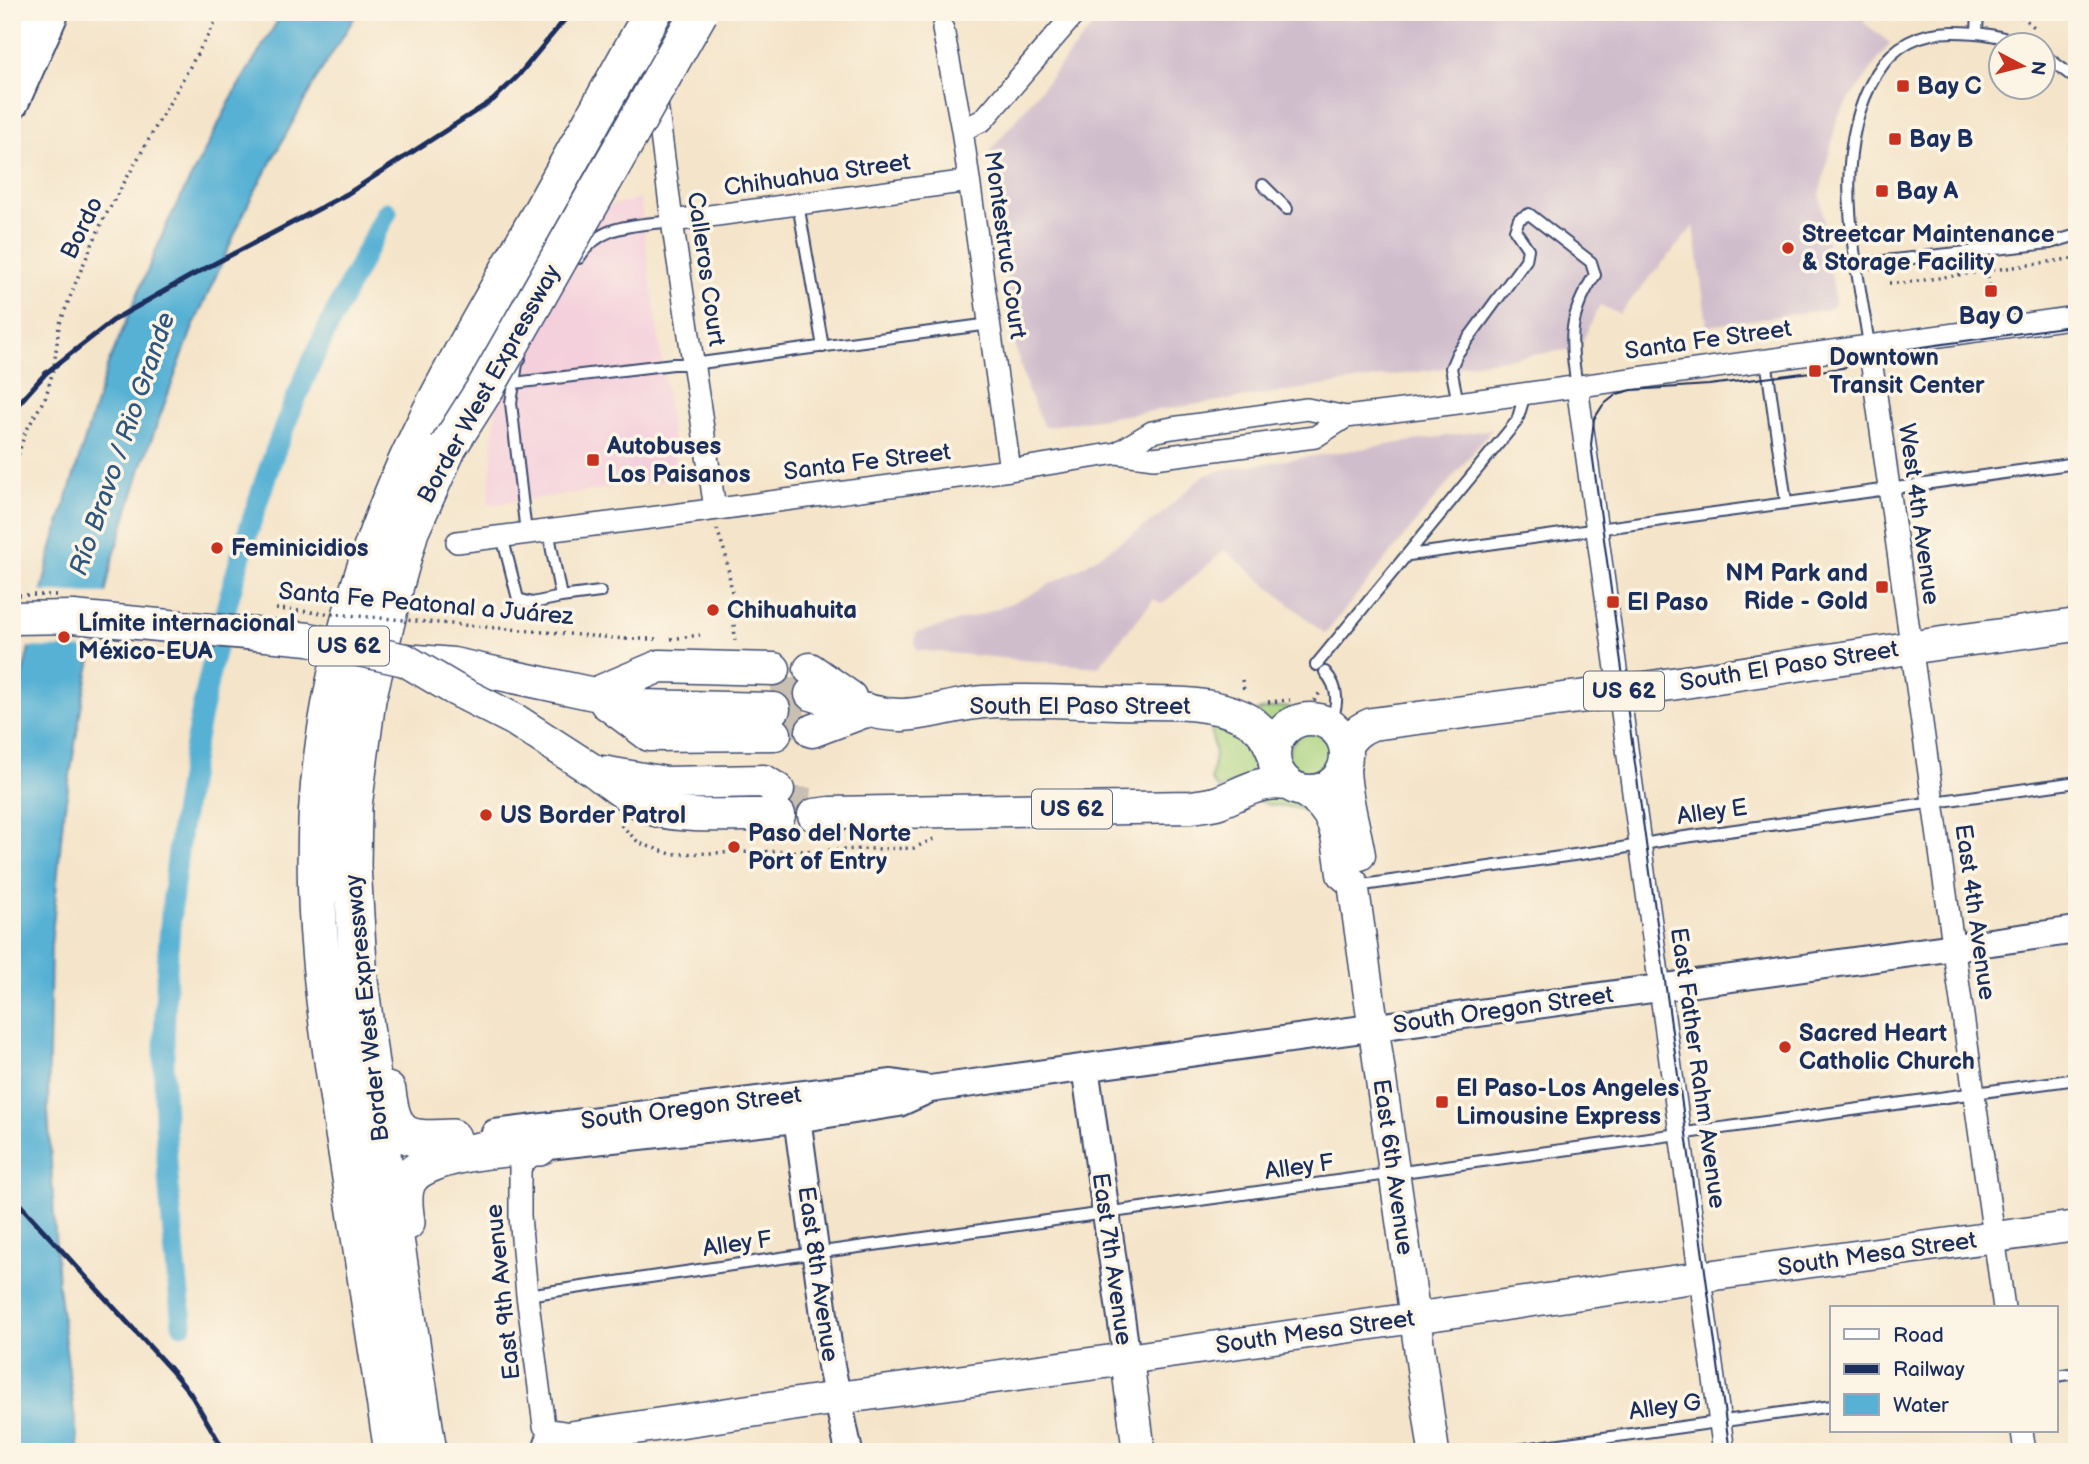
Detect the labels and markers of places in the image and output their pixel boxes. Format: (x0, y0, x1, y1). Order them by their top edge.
place label: Bay C (1917, 72, 1982, 101)
marker: Bay C (1895, 78, 1911, 94)
place label: Bay B (1909, 125, 1973, 154)
marker: Bay B (1887, 131, 1903, 147)
place label: Bay A (1896, 177, 1958, 206)
marker: Bay A (1874, 183, 1890, 199)
place label: Streetcar Maintenance & Storage Facility (1802, 220, 2055, 277)
marker: Streetcar Maintenance & Storage Facility (1780, 240, 1796, 256)
marker: Bay O (1983, 283, 1999, 299)
place label: Bay O (1958, 302, 2024, 331)
place label: Downtown Transit Center (1829, 343, 1985, 400)
marker: Downtown Transit Center (1807, 363, 1823, 379)
place label: Autobuses Los Paisanos (606, 432, 751, 489)
marker: Autobuses Los Paisanos (585, 452, 601, 468)
place label: Feminicidios (231, 534, 369, 563)
marker: Feminicidios (209, 540, 225, 556)
place label: NM Park and Ride - Gold (1725, 559, 1868, 616)
marker: NM Park and Ride - Gold (1874, 579, 1890, 595)
place label: El Paso (1627, 588, 1708, 617)
marker: El Paso (1605, 594, 1621, 610)
place label: Chihuahuita (727, 596, 857, 625)
marker: Chihuahuita (705, 602, 721, 618)
place label: Límite internacional México-EUA (78, 609, 295, 666)
marker: Límite internacional México-EUA (56, 629, 72, 645)
place label: US Border Patrol (500, 801, 686, 830)
marker: US Border Patrol (478, 807, 494, 823)
place label: Paso del Norte Port of Entry (748, 819, 911, 876)
marker: Paso del Norte Port of Entry (726, 839, 742, 855)
place label: Sacred Heart Catholic Church (1799, 1019, 1975, 1076)
marker: Sacred Heart Catholic Church (1777, 1039, 1793, 1055)
place label: El Paso-Los Angeles Limousine Express (1456, 1074, 1679, 1131)
marker: El Paso-Los Angeles Limousine Express (1434, 1094, 1450, 1110)

